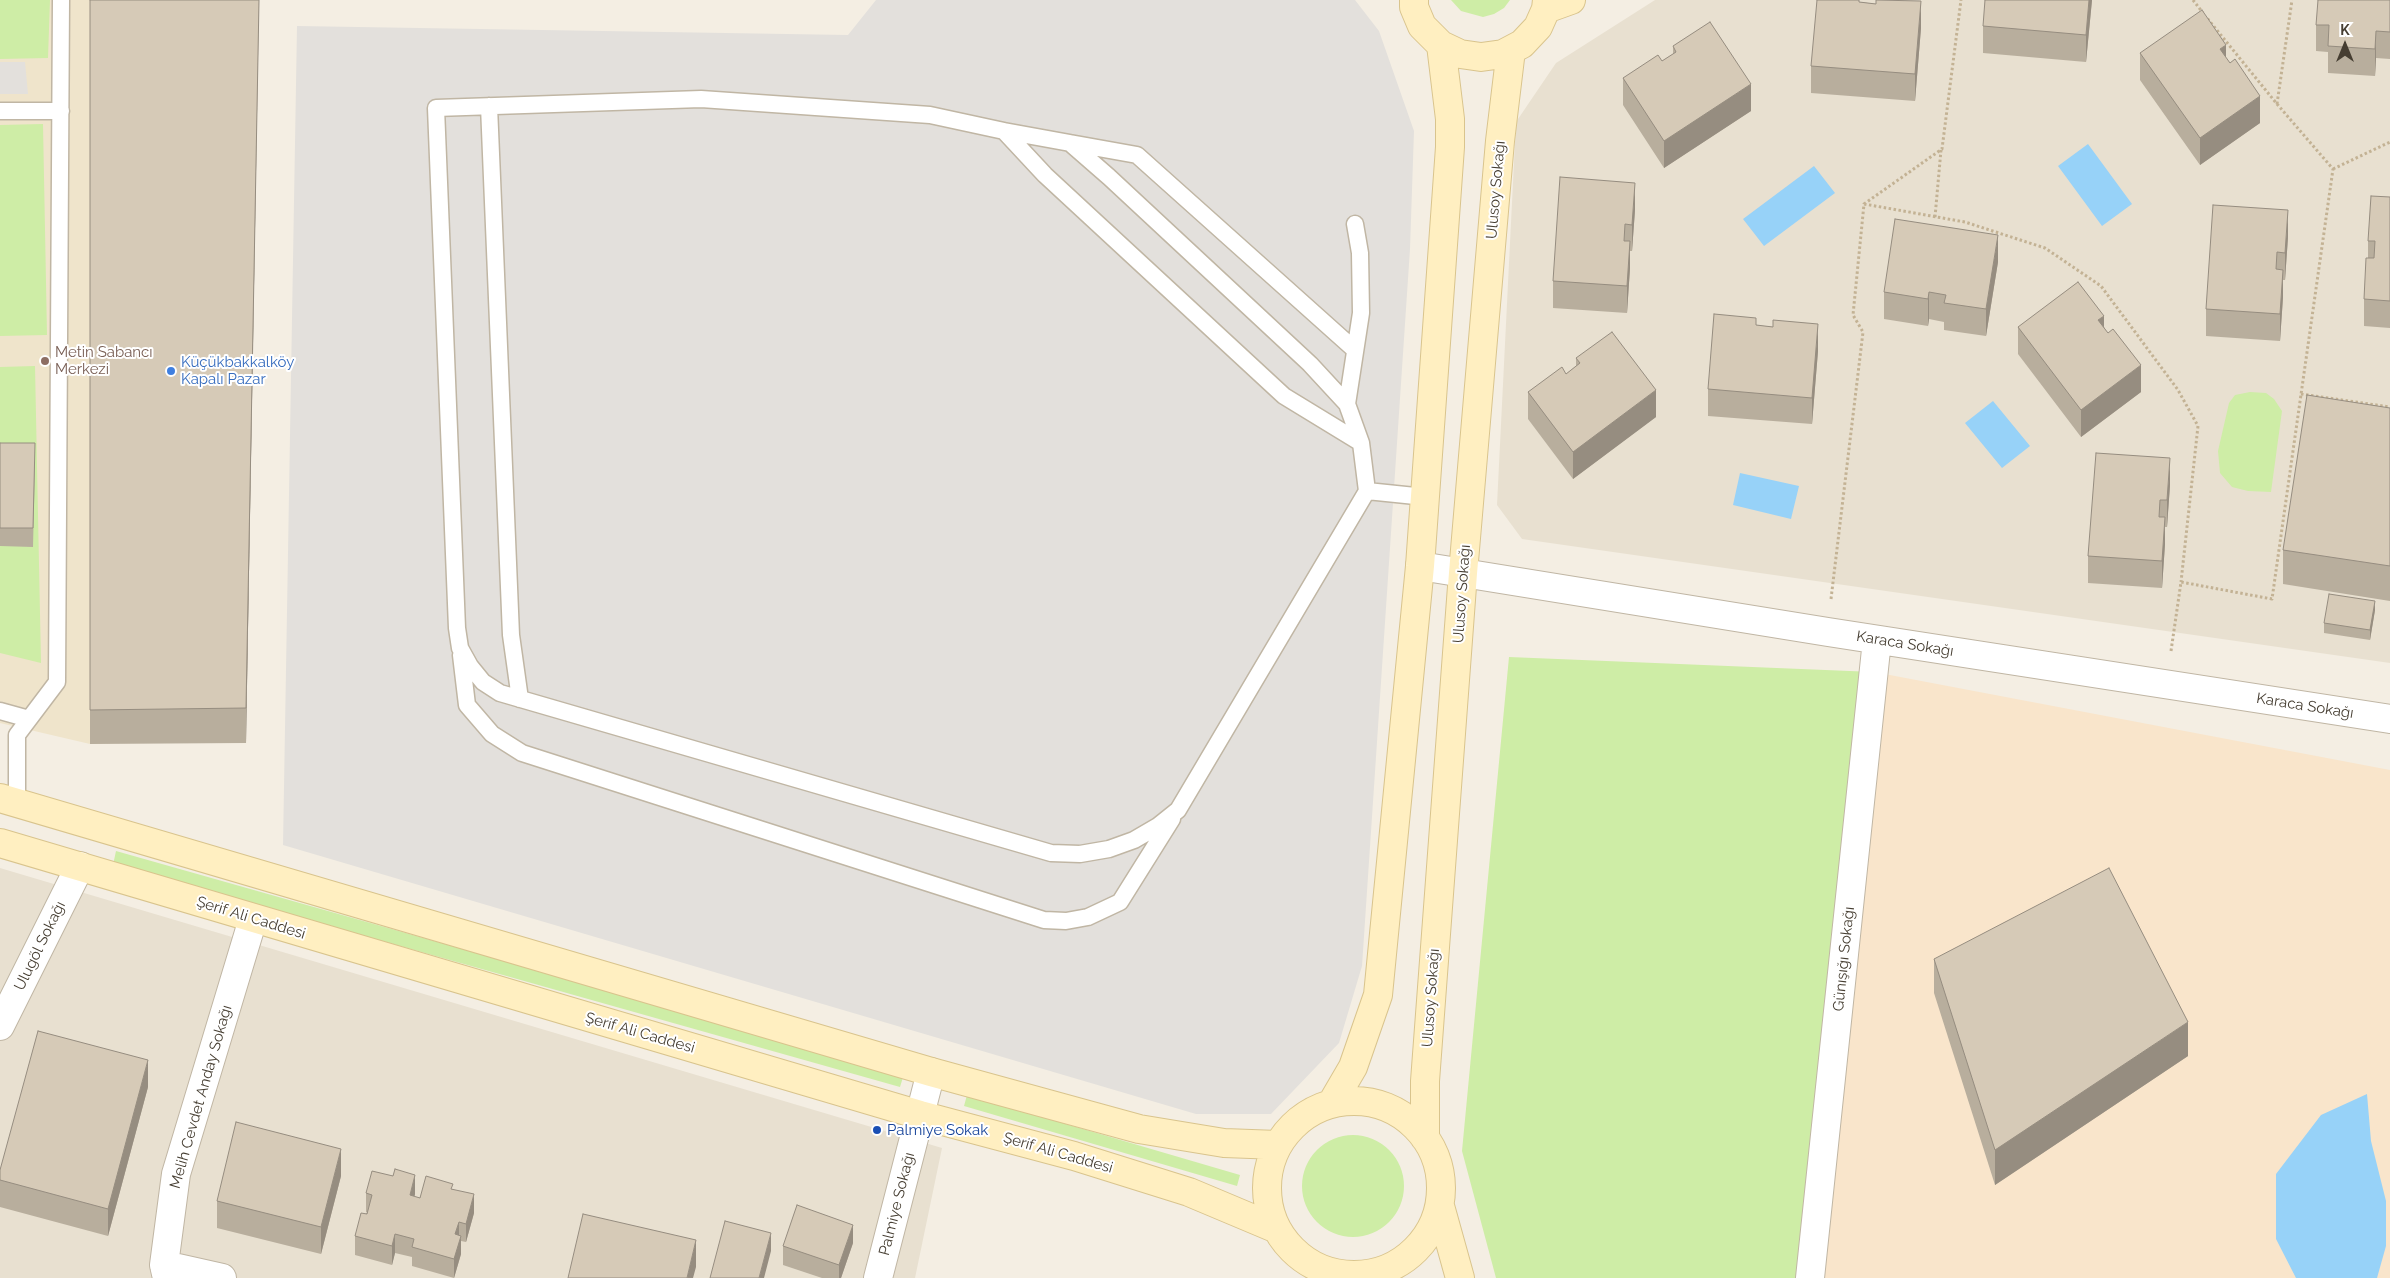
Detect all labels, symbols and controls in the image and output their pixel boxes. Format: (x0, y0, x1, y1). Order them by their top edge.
north arrow (2320, 20, 2370, 70)
text: K (2340, 22, 2350, 38)
street label: Ulusoy Sokağı (1483, 140, 1509, 240)
place label: Metin Sabancı Merkezi (55, 343, 153, 378)
place label: Küçükbakkalköy Kapalı Pazar (181, 353, 294, 388)
marker: Metin Sabancı Merkezi (39, 355, 51, 367)
marker: Küçükbakkalköy Kapalı Pazar (165, 365, 177, 377)
street label: Ulusoy Sokağı (1450, 544, 1474, 644)
street label: Karaca Sokağı (1855, 627, 1955, 661)
street label: Karaca Sokağı (2255, 689, 2355, 723)
street label: Şerif Ali Caddesi (194, 893, 308, 943)
street label: Ulugöl Sokağı (11, 898, 69, 994)
street label: Günışığı Sokağı (1830, 906, 1858, 1012)
street label: Ulusoy Sokağı (1419, 948, 1443, 1048)
street label: Melih Cevdet Anday Sokağı (166, 1003, 236, 1191)
street label: Şerif Ali Caddesi (583, 1009, 697, 1057)
place label: Palmiye Sokak (887, 1121, 988, 1139)
marker: Palmiye Sokak (871, 1124, 883, 1136)
street label: Şerif Ali Caddesi (1001, 1129, 1115, 1177)
street label: Palmiye Sokağı (875, 1151, 919, 1257)

